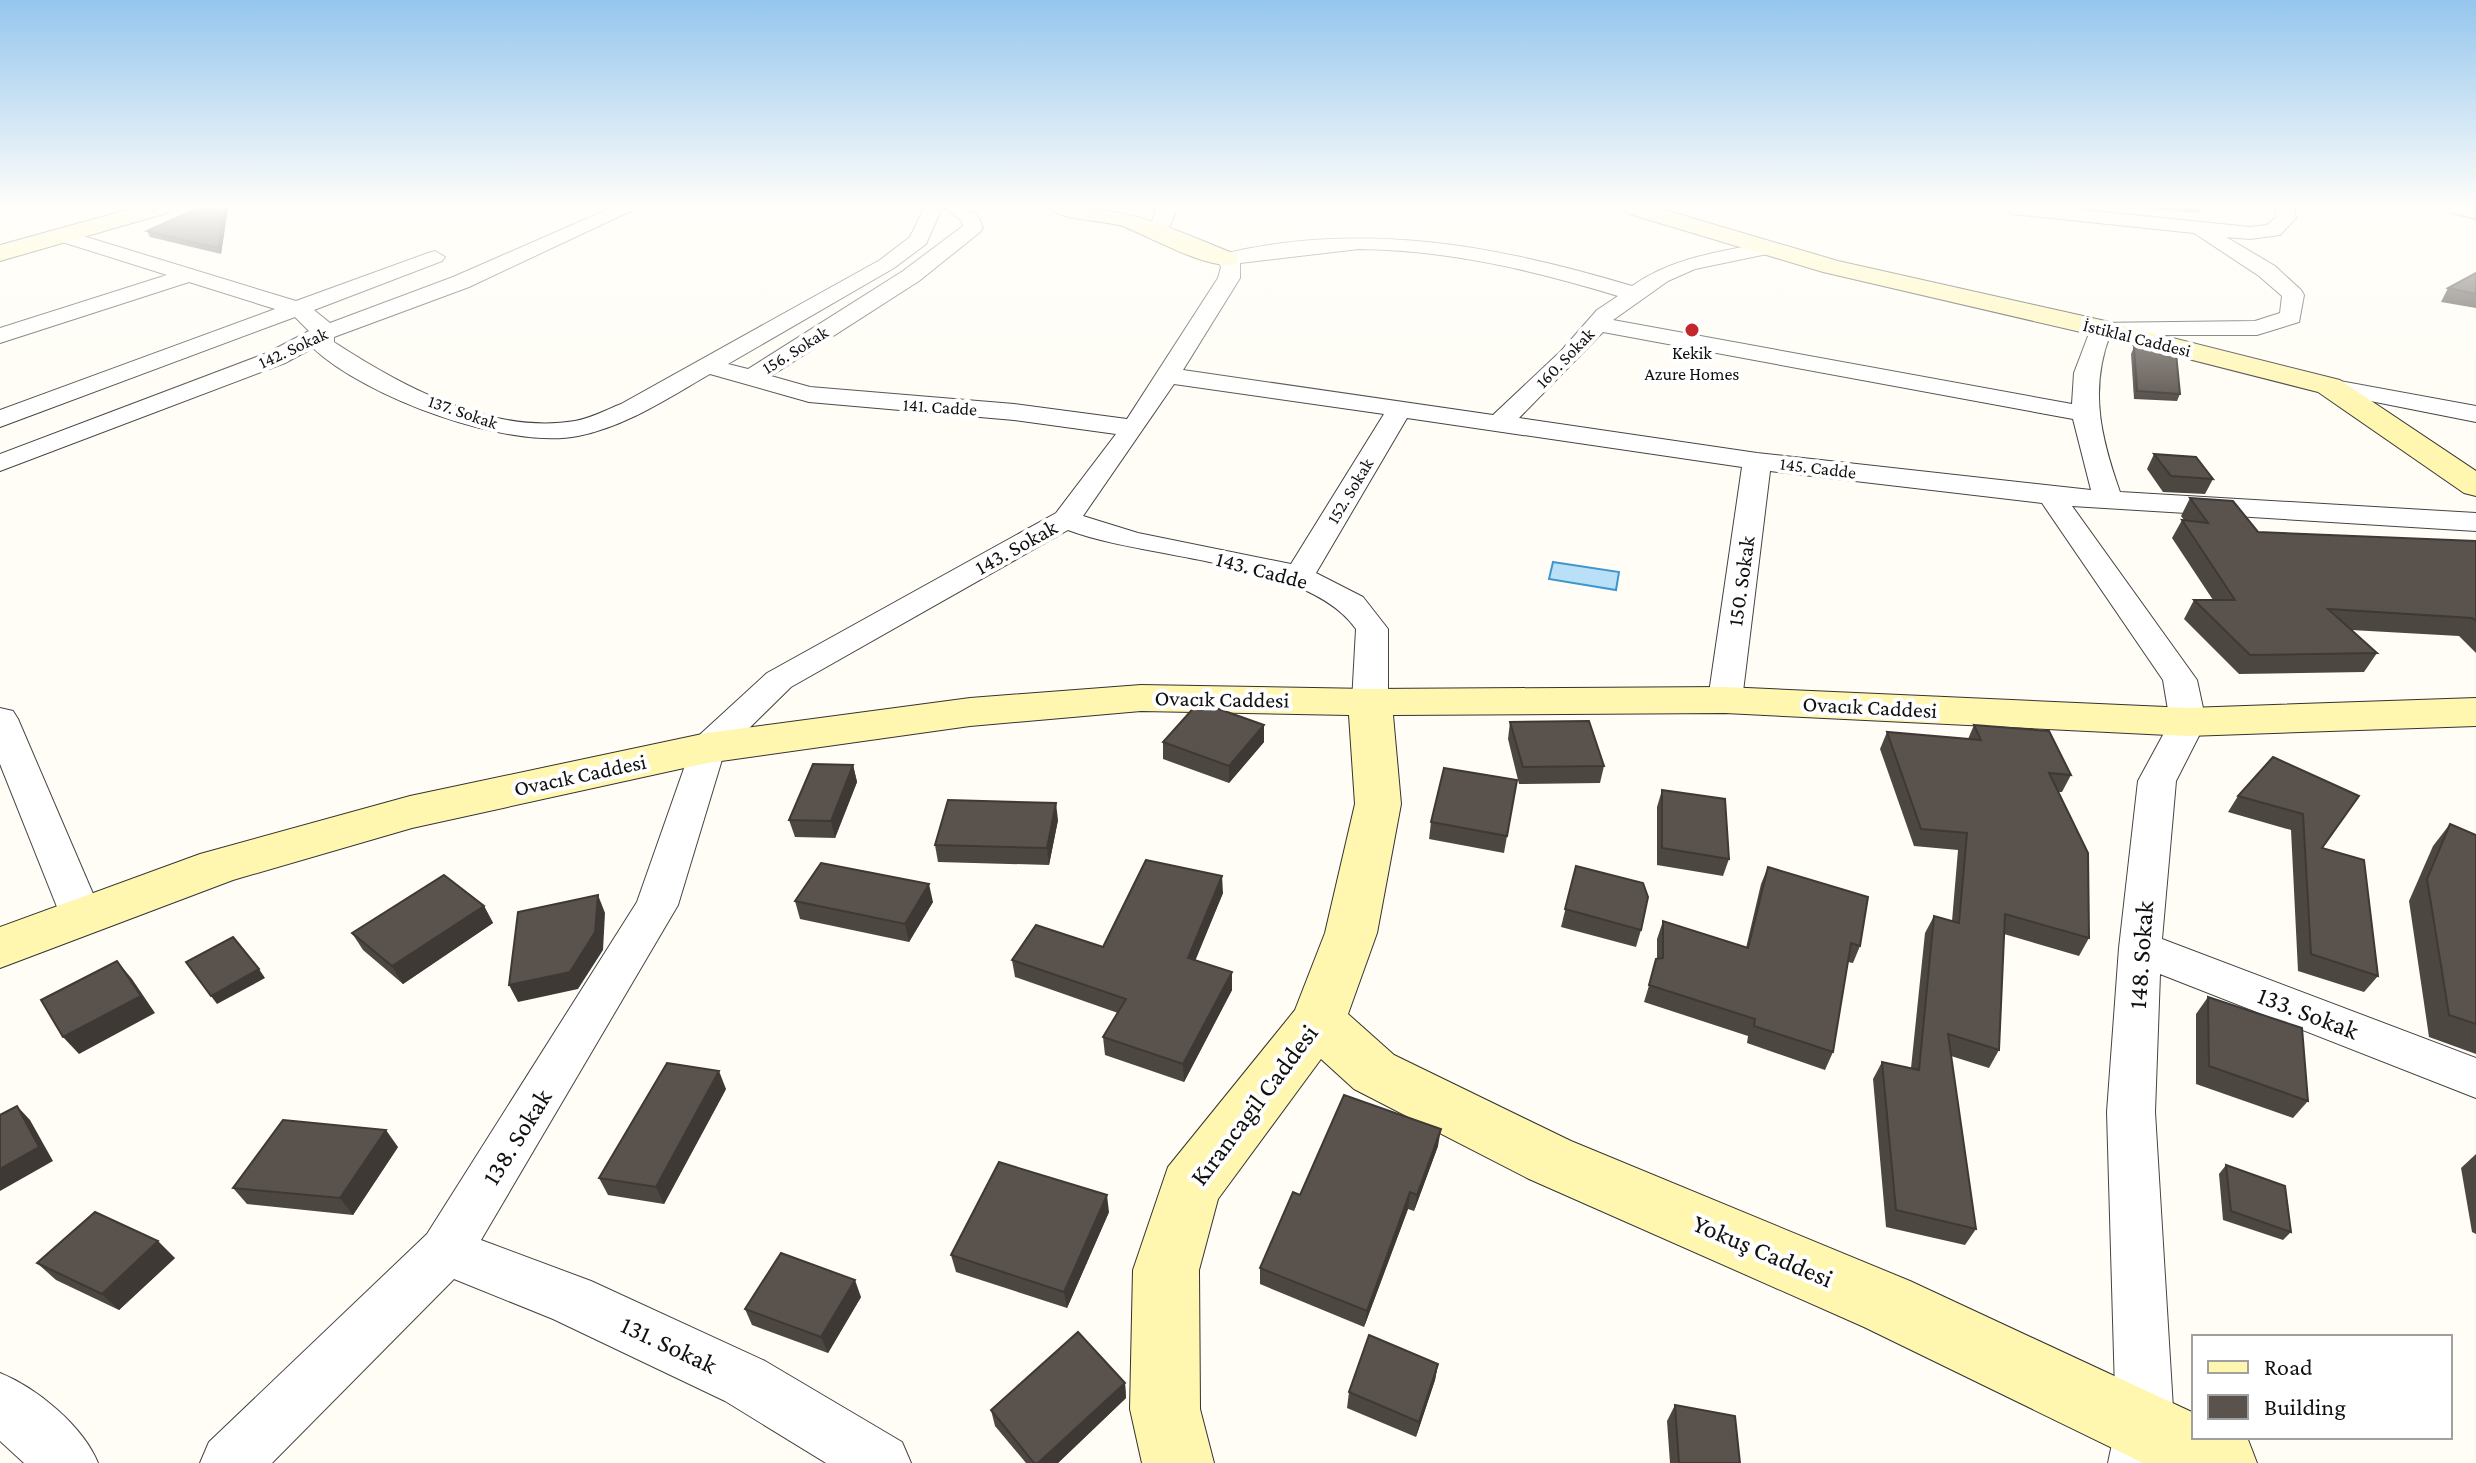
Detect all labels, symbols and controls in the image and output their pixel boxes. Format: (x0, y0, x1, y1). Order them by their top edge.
street label: İstiklal Caddesi (2081, 315, 2193, 361)
marker: Kekik Azure Homes (1683, 321, 1701, 339)
street label: 156. Sokak (758, 322, 832, 378)
street label: 142. Sokak (255, 323, 331, 373)
street label: 160. Sokak (1532, 324, 1599, 392)
place label: Kekik Azure Homes (1645, 343, 1739, 384)
street label: 137. Sokak (426, 391, 501, 433)
street label: 141. Cadde (902, 394, 978, 420)
street label: 145. Cadde (1779, 453, 1857, 483)
street label: 152. Sokak (1323, 454, 1378, 527)
street label: 143. Sokak (971, 514, 1062, 580)
street label: 150. Sokak (1722, 534, 1760, 628)
street label: 143. Cadde (1214, 546, 1310, 594)
street label: Ovacık Caddesi (1154, 685, 1290, 713)
street label: Ovacık Caddesi (1802, 691, 1938, 723)
street label: Ovacık Caddesi (512, 749, 649, 801)
street label: 148. Sokak (2123, 899, 2159, 1010)
street label: 133. Sokak (2254, 981, 2363, 1046)
street label: Kırancagil Caddesi (1184, 1019, 1324, 1191)
street label: 138. Sokak (476, 1083, 558, 1190)
street label: Yokuş Caddesi (1689, 1209, 1837, 1294)
street label: 131. Sokak (617, 1310, 722, 1380)
legend (2192, 1335, 2452, 1439)
text: Road (2264, 1353, 2313, 1380)
text: Building (2264, 1393, 2346, 1420)

